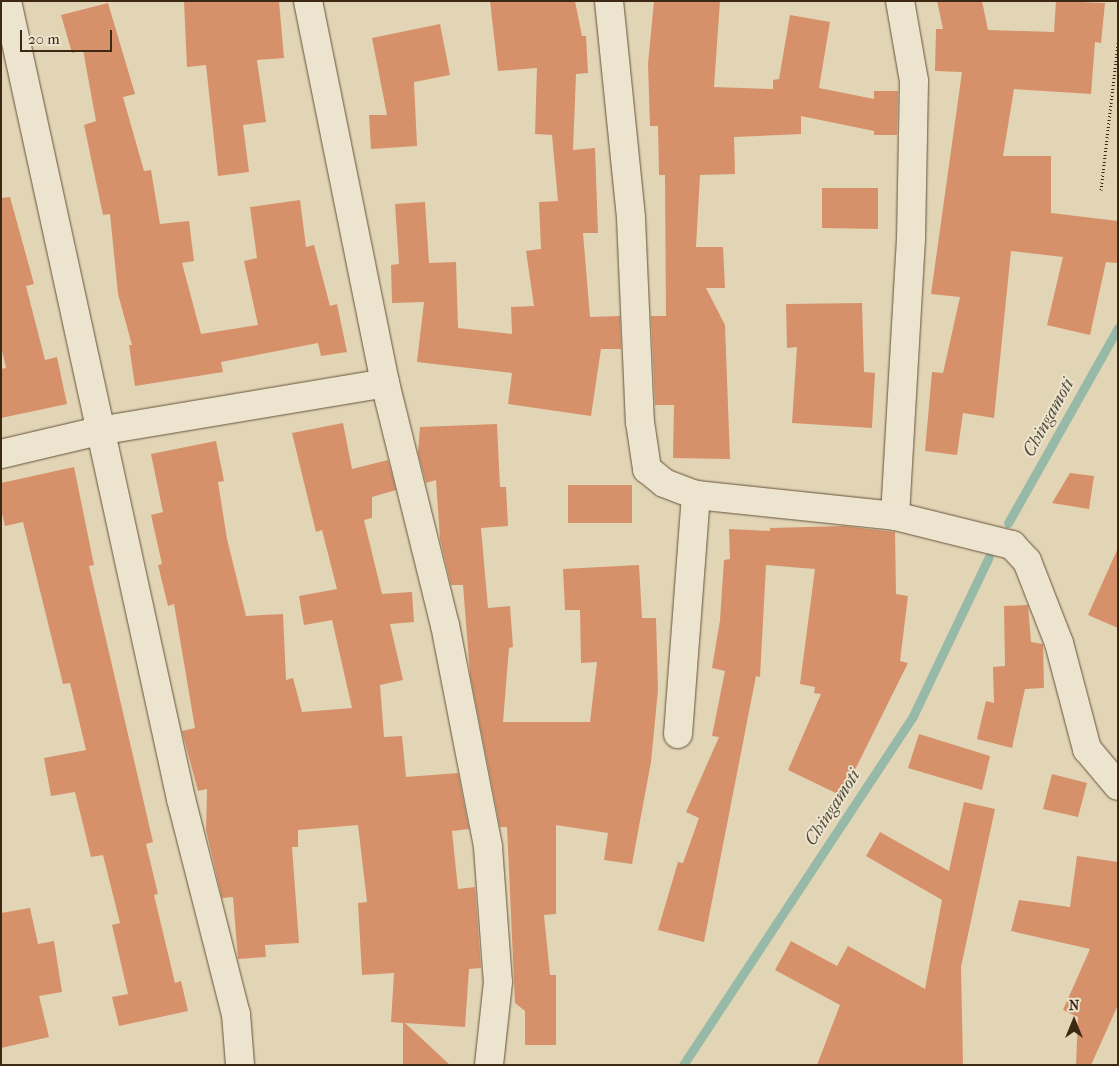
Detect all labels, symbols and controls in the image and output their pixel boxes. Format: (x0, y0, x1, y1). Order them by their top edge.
scale bar (22, 20, 115, 52)
text: 20 m (28, 30, 60, 48)
water label: Chingamoti (1019, 375, 1079, 461)
water label: Chingamoti (801, 766, 865, 850)
north arrow (1049, 996, 1099, 1046)
text: N (1069, 997, 1079, 1014)

